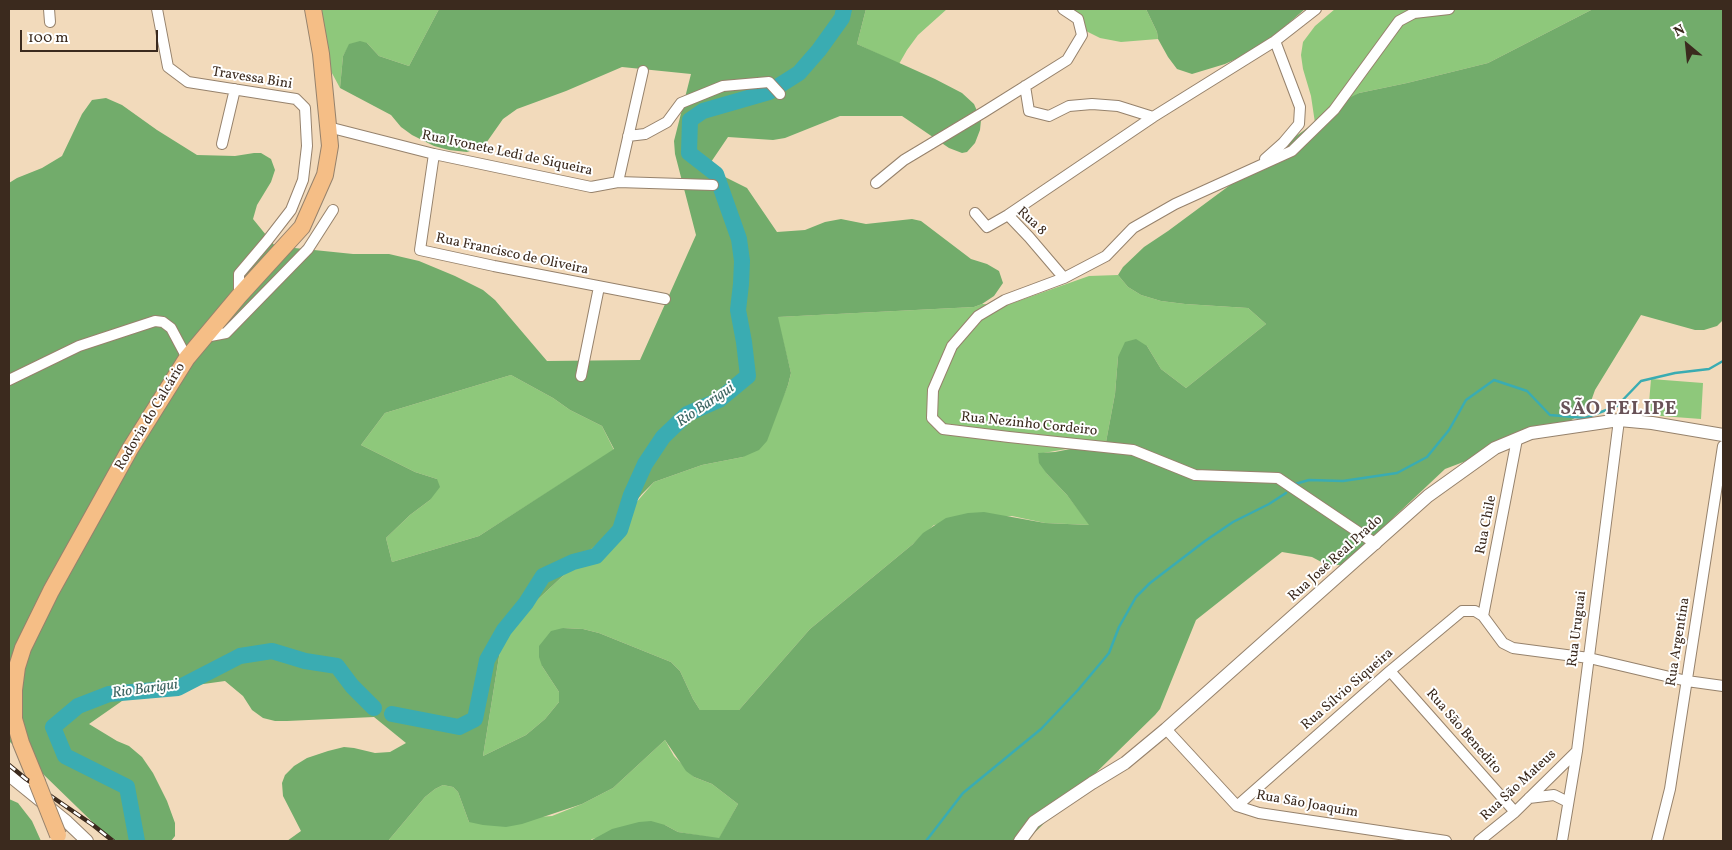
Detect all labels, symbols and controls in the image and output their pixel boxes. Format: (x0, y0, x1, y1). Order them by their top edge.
scale bar (22, 20, 160, 52)
north arrow (1662, 20, 1712, 70)
text: N (1671, 21, 1689, 42)
text: 100 m (28, 28, 68, 49)
street label: Travessa Bini (211, 64, 293, 94)
street label: Rua Ivonete Ledi de Siqueira (420, 128, 594, 180)
street label: Rua 8 (1013, 204, 1049, 240)
street label: Rua Francisco de Oliveira (434, 231, 590, 279)
street label: Rodovia do Calcário (112, 360, 190, 474)
water label: Rio Barigui (674, 380, 738, 432)
district label: SÃO FELIPE (1559, 400, 1679, 422)
street label: Rua Nezinho Cordeiro (960, 409, 1098, 441)
street label: Rua Chile (1473, 494, 1501, 556)
street label: Rua José Real Prado (1285, 512, 1387, 606)
street label: Rua Uruguai (1565, 590, 1591, 668)
street label: Rua Argentina (1664, 596, 1694, 688)
street label: Rua Sílvio Siqueira (1299, 645, 1397, 735)
water label: Rio Barigui (111, 676, 179, 704)
street label: Rua São Benedito (1422, 686, 1504, 778)
street label: Rua São Mateus (1478, 747, 1560, 825)
street label: Rua São Joaquim (1255, 788, 1359, 822)

